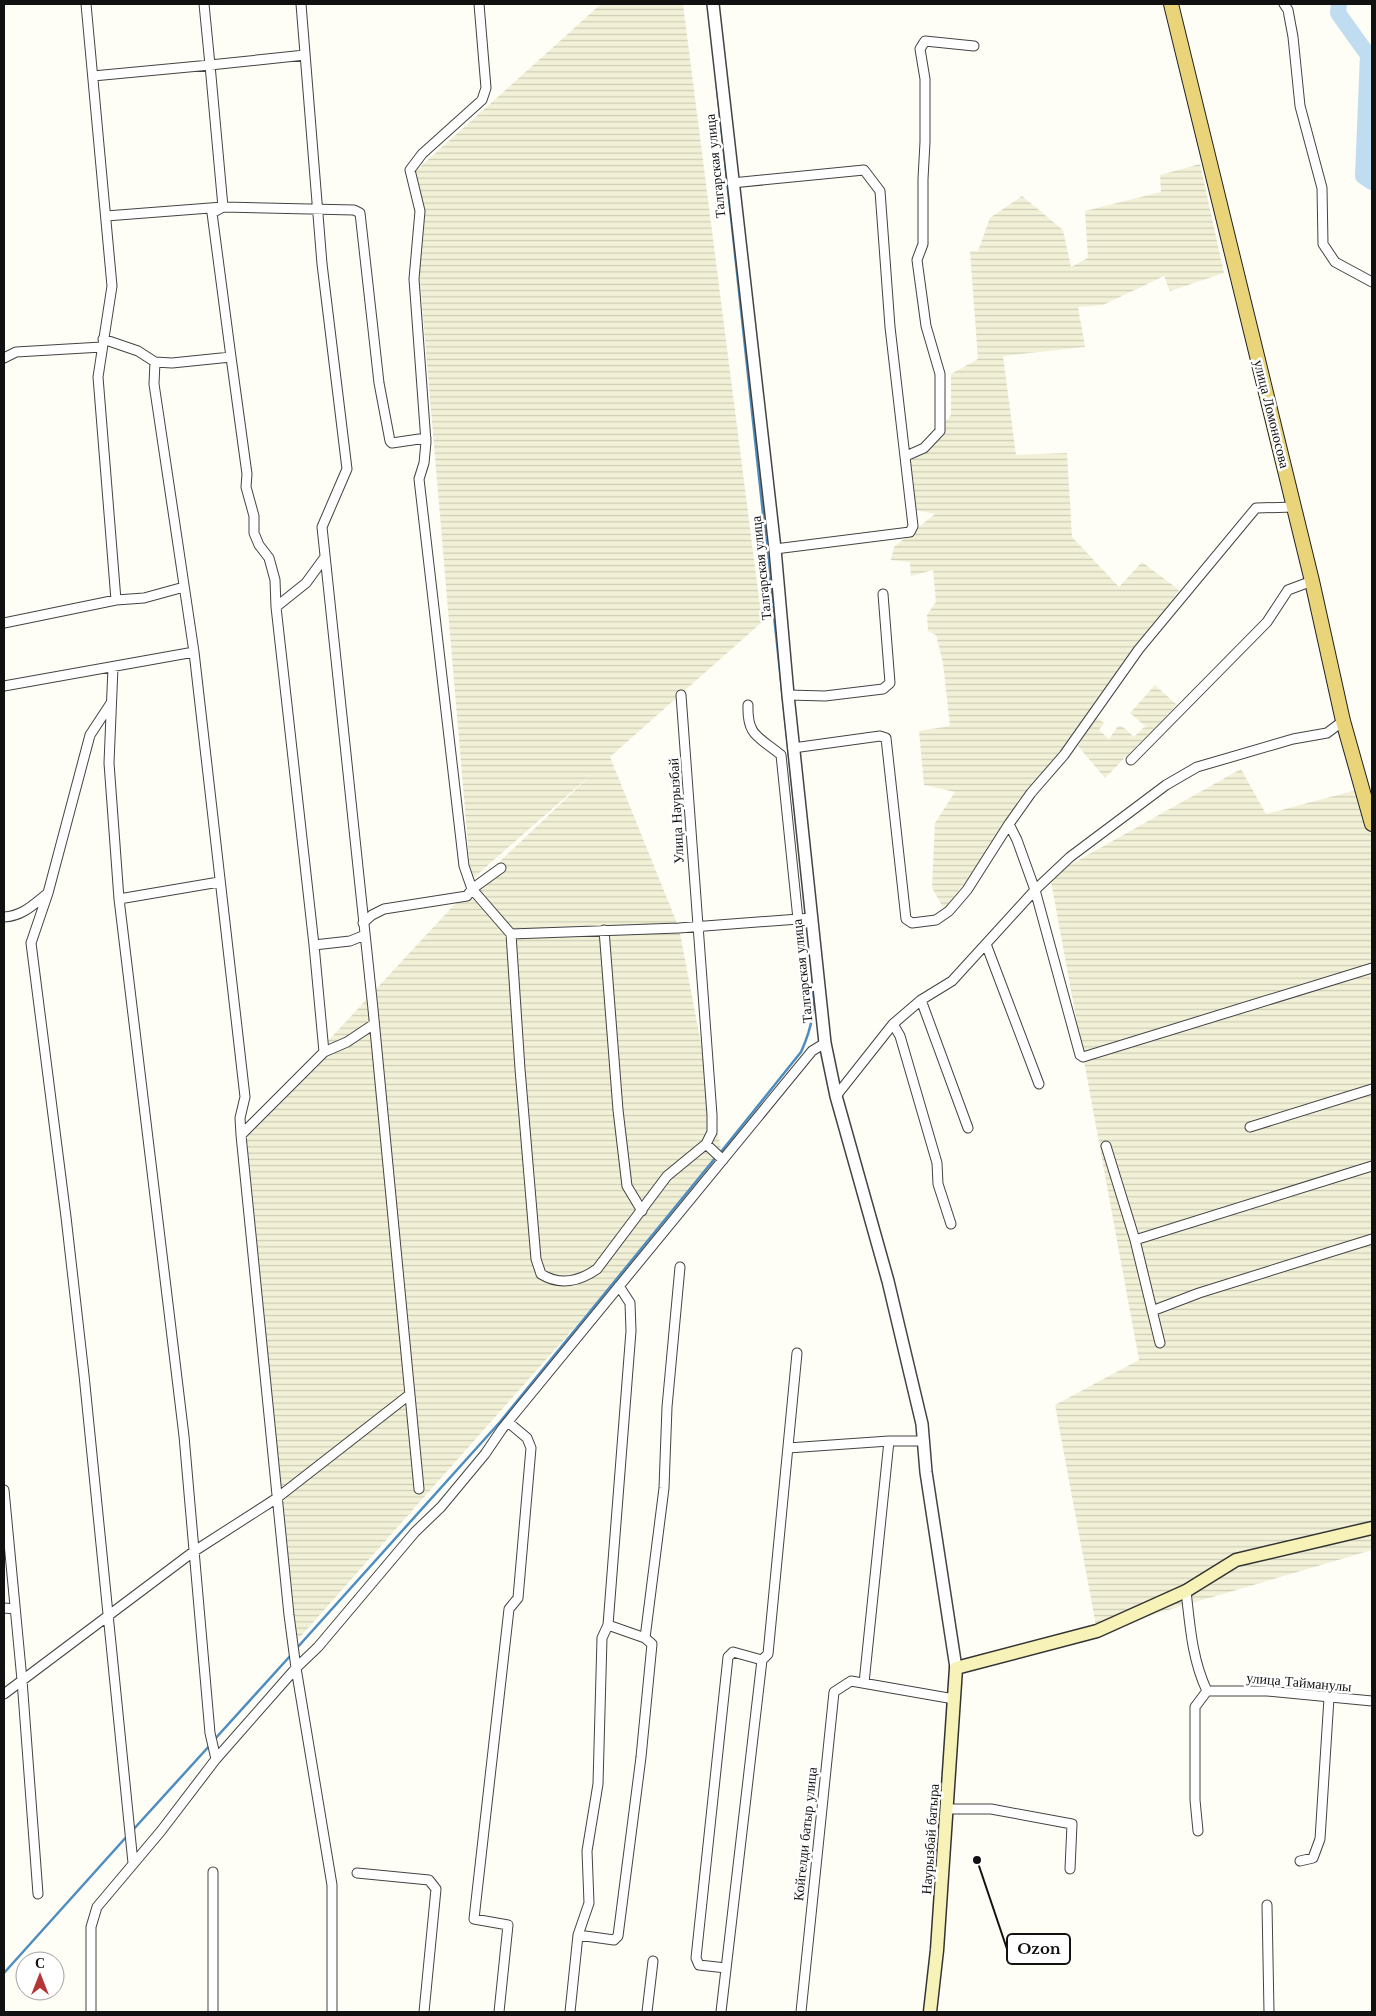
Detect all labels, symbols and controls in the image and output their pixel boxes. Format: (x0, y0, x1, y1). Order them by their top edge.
street label: Талгарская улица (701, 112, 729, 219)
street label: улица Ломоносова (1250, 358, 1294, 471)
street label: Талгарская улица (747, 514, 775, 621)
street label: Улица Наурызбай (664, 757, 688, 864)
street label: Талгарская улица (788, 917, 816, 1024)
street label: улица Тайманулы (1246, 1668, 1353, 1696)
street label: Койгелди батыр улица (789, 1765, 821, 1902)
street label: Наурызбай батыра (917, 1782, 943, 1895)
callout: Ozon (1007, 1934, 1070, 1964)
text: Ozon (1017, 1939, 1061, 1958)
north arrow (15, 1951, 65, 2001)
text: С (35, 1954, 45, 1972)

